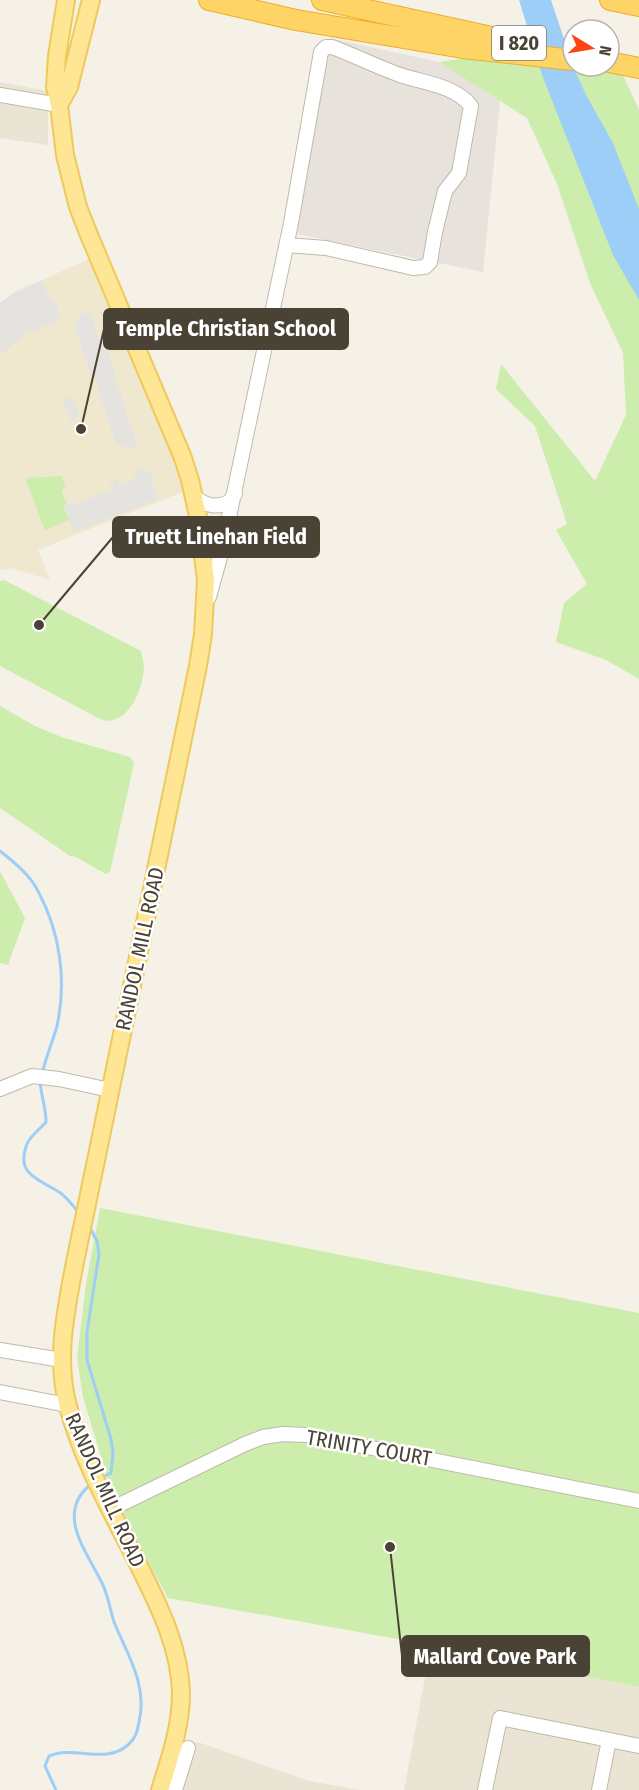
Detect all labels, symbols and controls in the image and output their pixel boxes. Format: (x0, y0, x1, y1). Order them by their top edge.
north arrow (561, 18, 621, 78)
road number: I 820 (492, 26, 546, 60)
text: N (595, 44, 615, 57)
callout: Temple Christian School (104, 309, 348, 349)
text: Temple Christian School (116, 315, 337, 342)
callout: Truett Linehan Field (113, 517, 319, 557)
text: Truett Linehan Field (125, 523, 307, 550)
street label: RANDOL MILL ROAD (110, 865, 170, 1033)
street label: RANDOL MILL ROAD (59, 1409, 151, 1571)
street label: TRINITY COURT (304, 1424, 434, 1472)
callout: Mallard Cove Park (402, 1636, 589, 1676)
text: Mallard Cove Park (413, 1643, 577, 1670)

